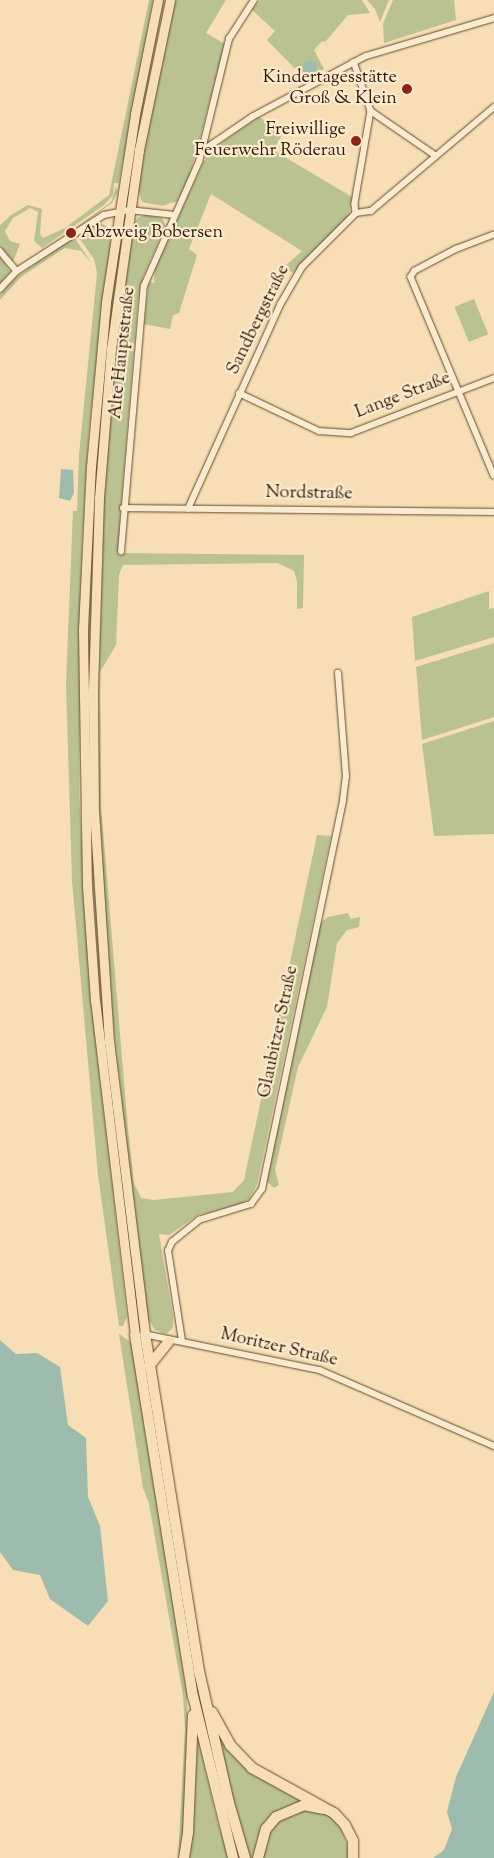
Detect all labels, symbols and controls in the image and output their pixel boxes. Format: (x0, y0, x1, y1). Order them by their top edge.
place label: Kindertagesstätte Groß & Klein (263, 68, 397, 110)
marker: Kindertagesstätte Groß & Klein (401, 83, 413, 95)
place label: Freiwillige Feuerwehr Röderau (194, 120, 346, 162)
marker: Freiwillige Feuerwehr Röderau (350, 135, 362, 147)
place label: Abzweig Bobersen (81, 222, 223, 244)
marker: Abzweig Bobersen (65, 227, 77, 239)
street label: Sandbergstraße (223, 261, 295, 379)
street label: Alte Hauptstraße (105, 286, 141, 420)
street label: Lange Straße (352, 368, 454, 424)
street label: Nordstraße (265, 482, 353, 506)
street label: Glaubitzer Straße (254, 964, 304, 1100)
street label: Moritzer Straße (218, 1324, 340, 1372)

